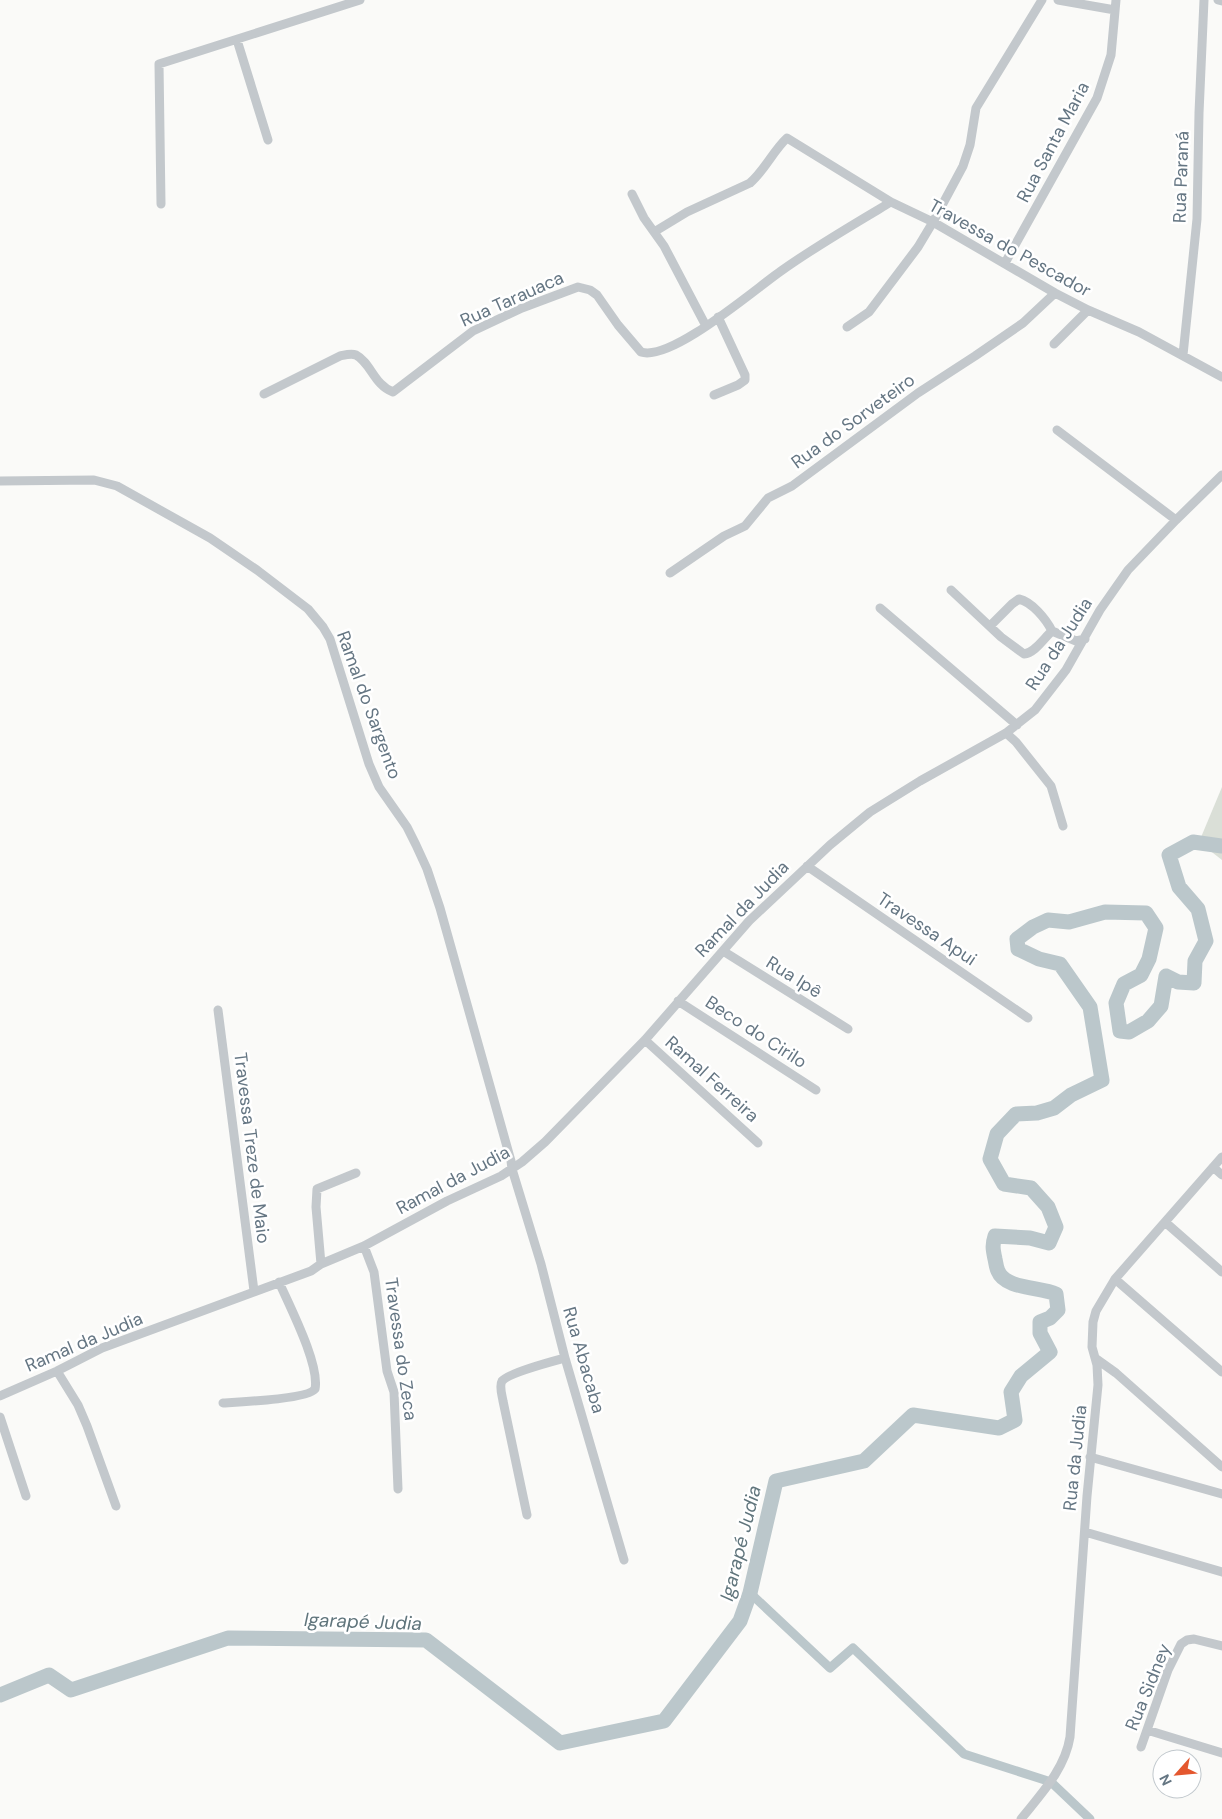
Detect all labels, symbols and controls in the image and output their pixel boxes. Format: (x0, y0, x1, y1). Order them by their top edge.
street label: Rua Santa Maria (1011, 77, 1095, 207)
street label: Rua Paraná (1167, 131, 1195, 223)
street label: Travessa do Pescador (925, 193, 1096, 303)
street label: Rua Tarauaca (457, 266, 567, 332)
street label: Rua do Sorveteiro (786, 368, 920, 474)
street label: Rua da Judia (1020, 593, 1098, 695)
street label: Ramal do Sargento (331, 628, 407, 782)
street label: Ramal da Judia (690, 856, 794, 962)
street label: Travessa Apui (873, 887, 981, 971)
street label: Rua Ipê (762, 951, 826, 1003)
street label: Beco do Cirilo (701, 990, 811, 1074)
street label: Ramal Ferreira (660, 1030, 764, 1128)
street label: Travessa Treze de Maio (228, 1051, 276, 1245)
street label: Ramal da Judia (392, 1140, 514, 1220)
street label: Travessa do Zeca (379, 1276, 423, 1422)
street label: Rua Abacaba (557, 1304, 611, 1416)
street label: Ramal da Judia (22, 1306, 146, 1378)
street label: Rua da Judia (1058, 1404, 1092, 1512)
water label: Igarapé Judia (714, 1483, 767, 1603)
water label: Igarapé Judia (304, 1607, 422, 1636)
street label: Rua Sidney (1120, 1640, 1176, 1734)
north arrow (1152, 1749, 1202, 1799)
text: N (1155, 1771, 1176, 1789)

